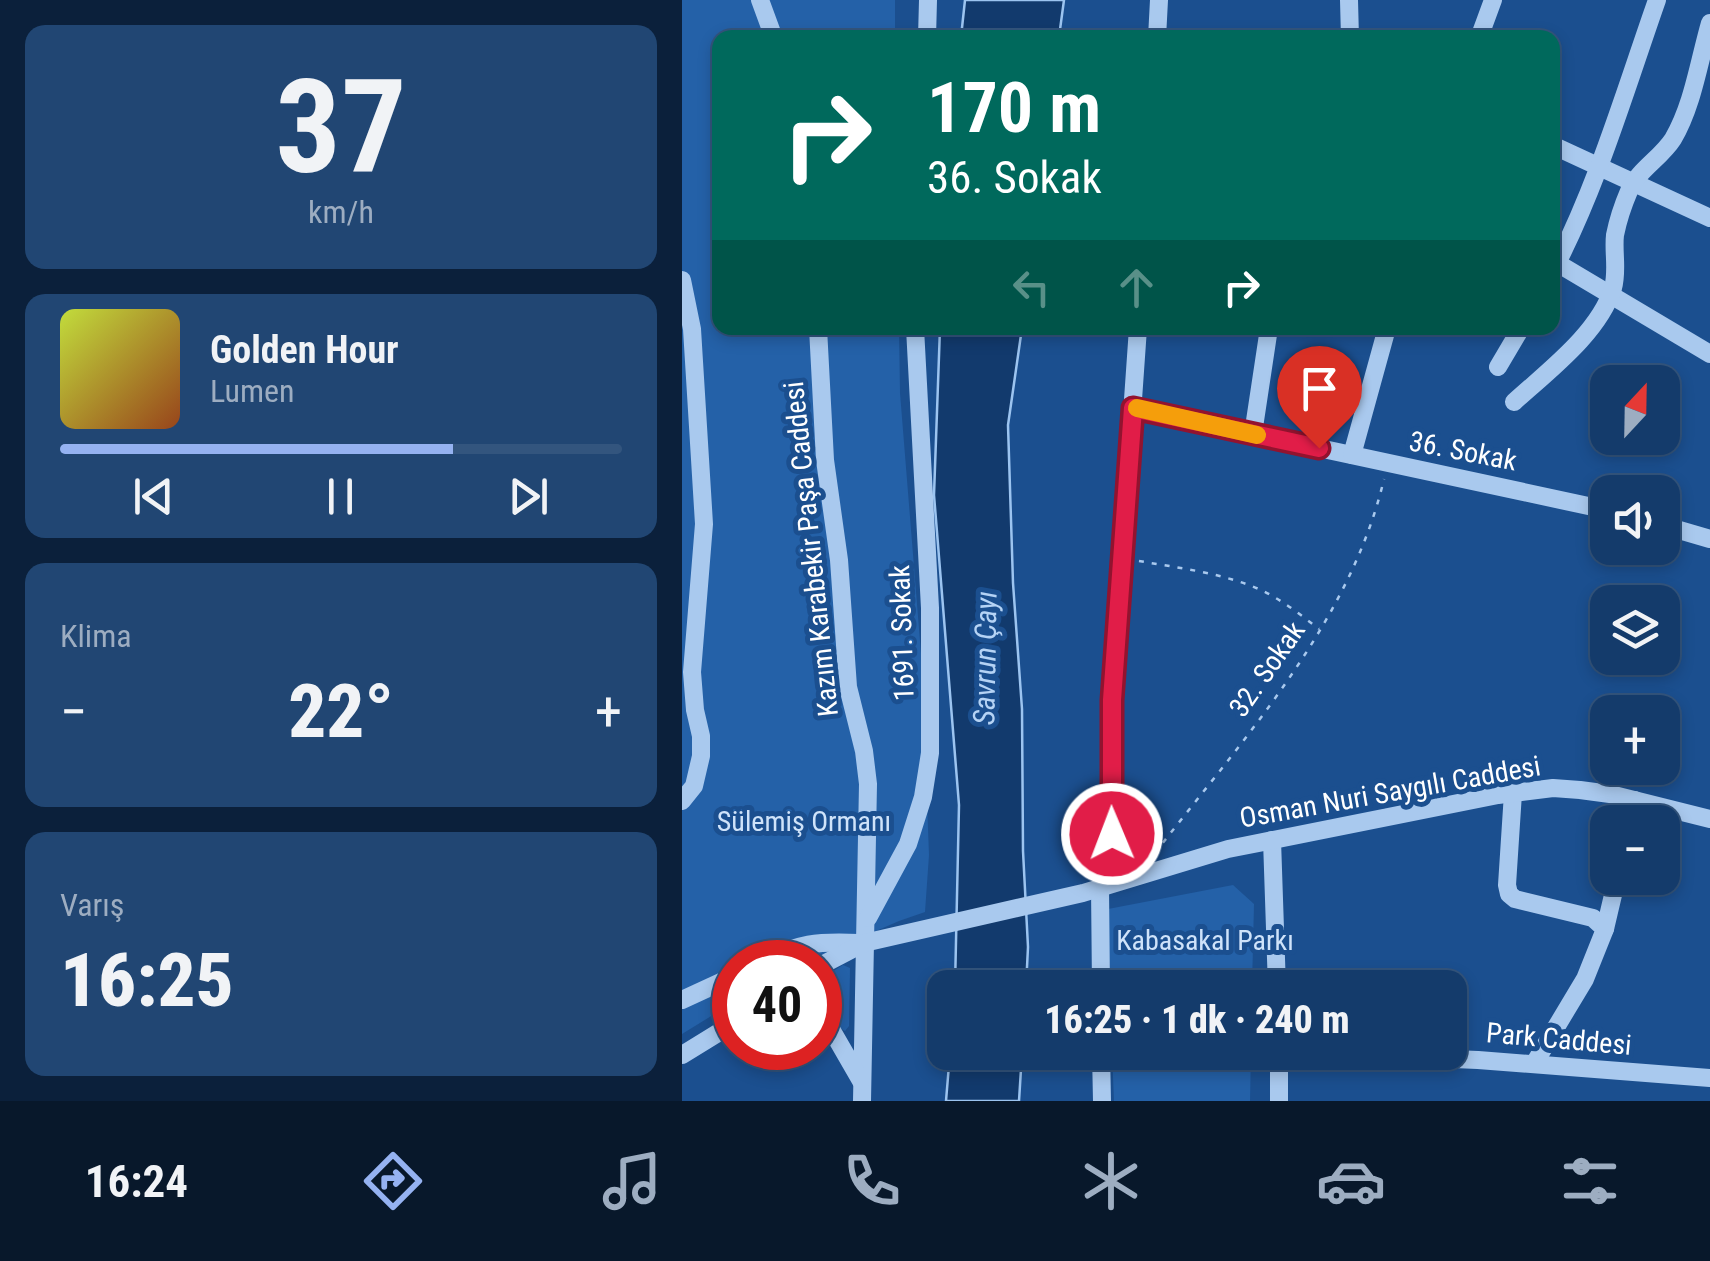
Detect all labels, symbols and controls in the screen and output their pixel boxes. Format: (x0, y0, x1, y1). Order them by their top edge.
text: 37 (275, 51, 407, 204)
text: 170 m (927, 67, 1101, 149)
icon: right (762, 70, 892, 200)
text: 36. Sokak (927, 151, 1102, 204)
text: km/h (308, 193, 374, 231)
icon: left (1004, 260, 1059, 315)
icon: ahead (1109, 260, 1164, 315)
icon: right (1214, 260, 1269, 315)
text: Golden Hour (210, 328, 399, 372)
pin (1277, 346, 1362, 449)
icon: arrive (1292, 361, 1347, 416)
north arrow (1590, 365, 1680, 455)
map controls (1590, 365, 1680, 895)
text: Lumen (210, 372, 295, 410)
street label: Kazım Karabekir Paşa Caddesi (777, 380, 845, 718)
street label: 36. Sokak (1407, 424, 1520, 478)
icon: previous (126, 469, 181, 524)
icon: pause (313, 469, 368, 524)
icon: next (501, 469, 556, 524)
button: sound (1590, 475, 1680, 565)
street label: 1691. Sokak (883, 564, 921, 702)
button: layers (1590, 585, 1680, 675)
water label: Savrun Çayı (966, 591, 1004, 725)
street label: 32. Sokak (1222, 615, 1312, 723)
text: Klima (60, 617, 132, 655)
text: 22° (288, 667, 394, 755)
text: − (60, 680, 88, 744)
text: + (595, 680, 622, 744)
button: + (1590, 695, 1680, 785)
street label: Osman Nuri Saygılı Caddesi (1237, 749, 1543, 835)
position arrow (1060, 782, 1164, 886)
park label: Sülemiş Ormanı (717, 805, 891, 838)
button: − (1590, 805, 1680, 895)
text: Varış (60, 886, 124, 924)
park label: Kabasakal Parkı (1116, 924, 1294, 957)
text: 16:25 (60, 936, 234, 1024)
speed limit sign: 40 (712, 940, 842, 1070)
text: 16:25 · 1 dk · 240 m (1044, 998, 1350, 1042)
street label: Park Caddesi (1485, 1016, 1633, 1062)
icon: directions (358, 1146, 428, 1216)
icon: music (597, 1146, 667, 1216)
icon: phone (837, 1146, 907, 1216)
icon: climate (1076, 1146, 1146, 1216)
icon: car (1316, 1146, 1386, 1216)
icon: filters (1555, 1146, 1625, 1216)
text: 16:24 (85, 1155, 188, 1208)

